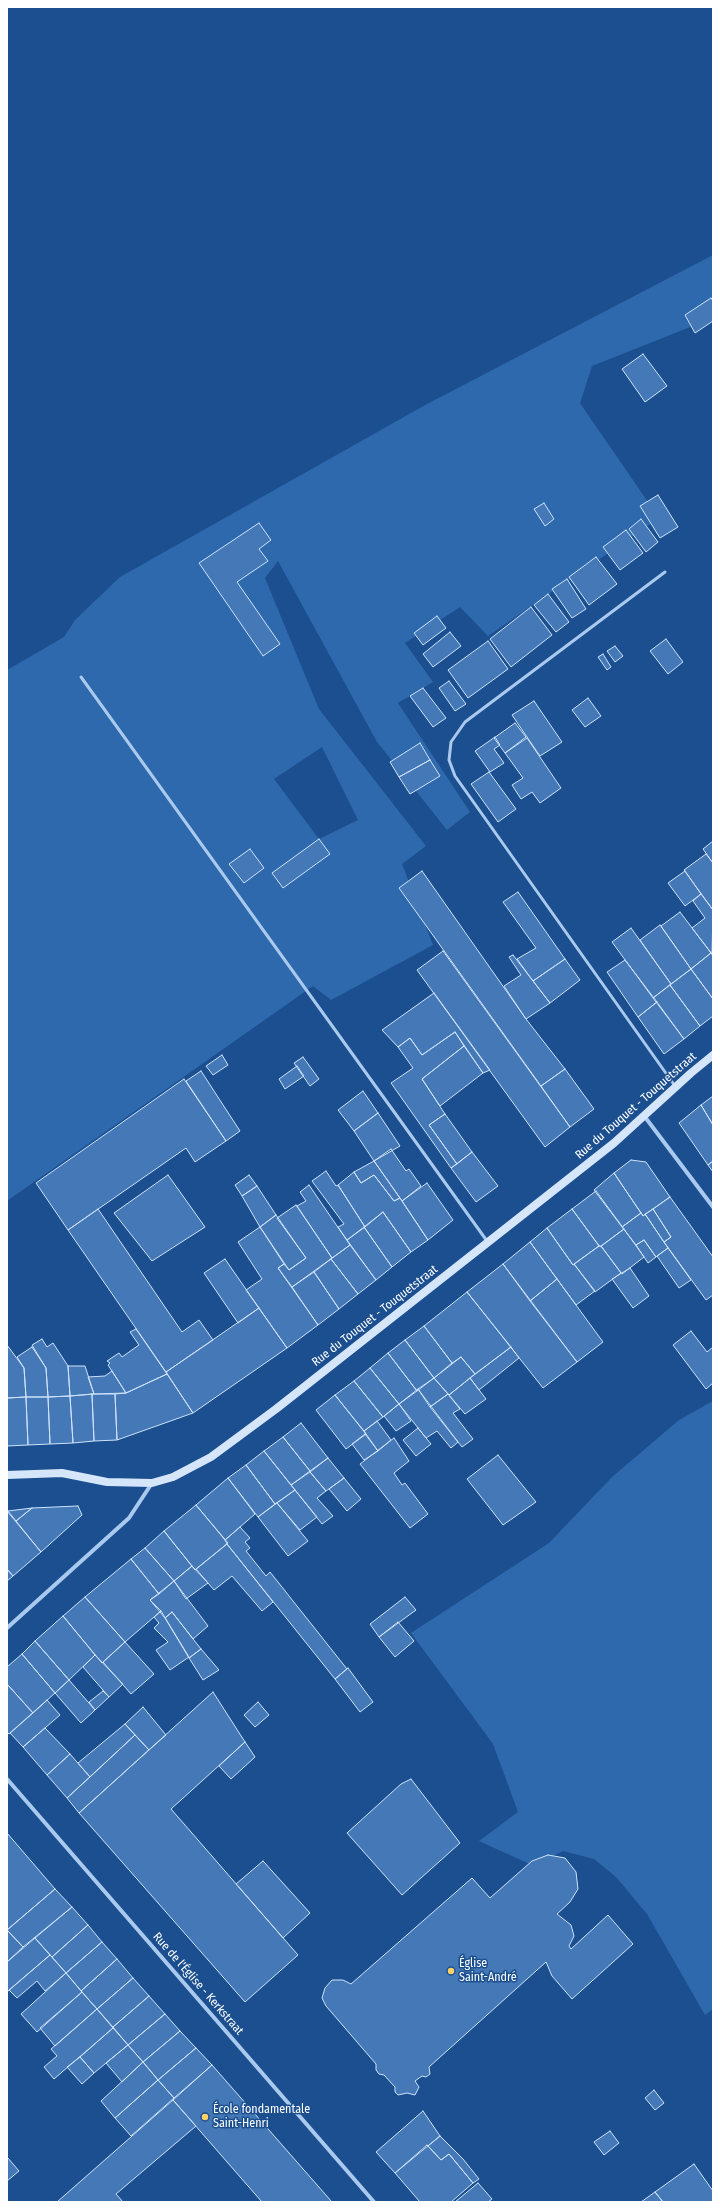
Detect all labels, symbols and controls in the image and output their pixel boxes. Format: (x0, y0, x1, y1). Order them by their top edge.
street label: Rue du Touquet - Touquetstraat (573, 1049, 699, 1163)
street label: Rue du Touquet - Touquetstraat (309, 1262, 441, 1370)
street label: Rue de l'Église - Kerkstraat (150, 1930, 246, 2038)
place label: Église Saint-André (459, 1957, 517, 1985)
marker: Église Saint-André (446, 1966, 456, 1976)
place label: École fondamentale Saint-Henri (213, 2103, 310, 2131)
marker: École fondamentale Saint-Henri (200, 2112, 210, 2122)

